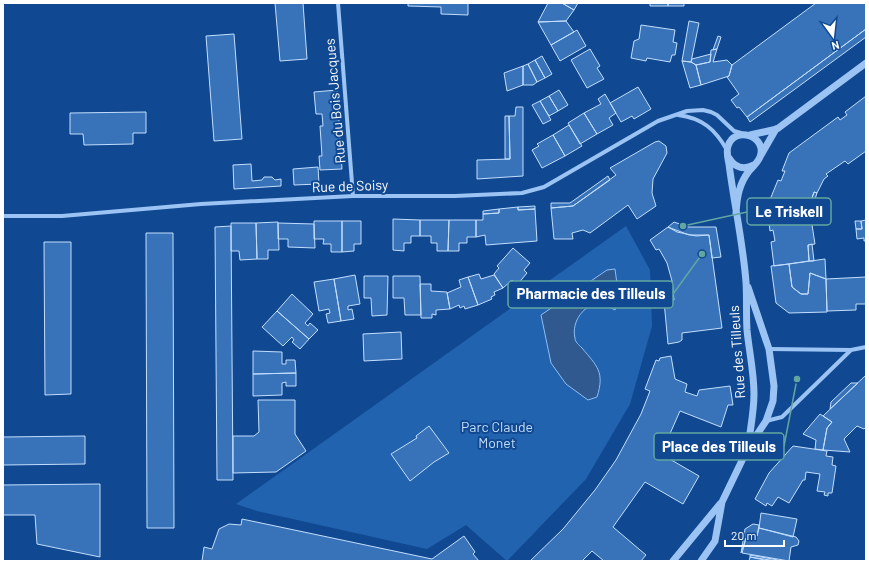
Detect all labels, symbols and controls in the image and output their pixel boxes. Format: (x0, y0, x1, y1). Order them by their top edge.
north arrow (813, 16, 853, 56)
street label: Rue du Bois Jacques (321, 37, 348, 164)
text: N (830, 39, 841, 53)
street label: Rue de Soisy (312, 176, 389, 195)
callout: Le Triskell (747, 198, 831, 225)
text: Le Triskell (755, 202, 823, 220)
callout: Pharmacie des Tilleuls (508, 281, 673, 308)
text: Pharmacie des Tilleuls (517, 284, 666, 302)
street label: Rue des Tilleuls (725, 305, 748, 399)
park label: Parc Claude Monet (461, 418, 533, 451)
callout: Place des Tilleuls (654, 433, 784, 460)
text: Place des Tilleuls (662, 437, 777, 455)
scale bar (725, 522, 784, 548)
text: 20 m (731, 528, 757, 542)

